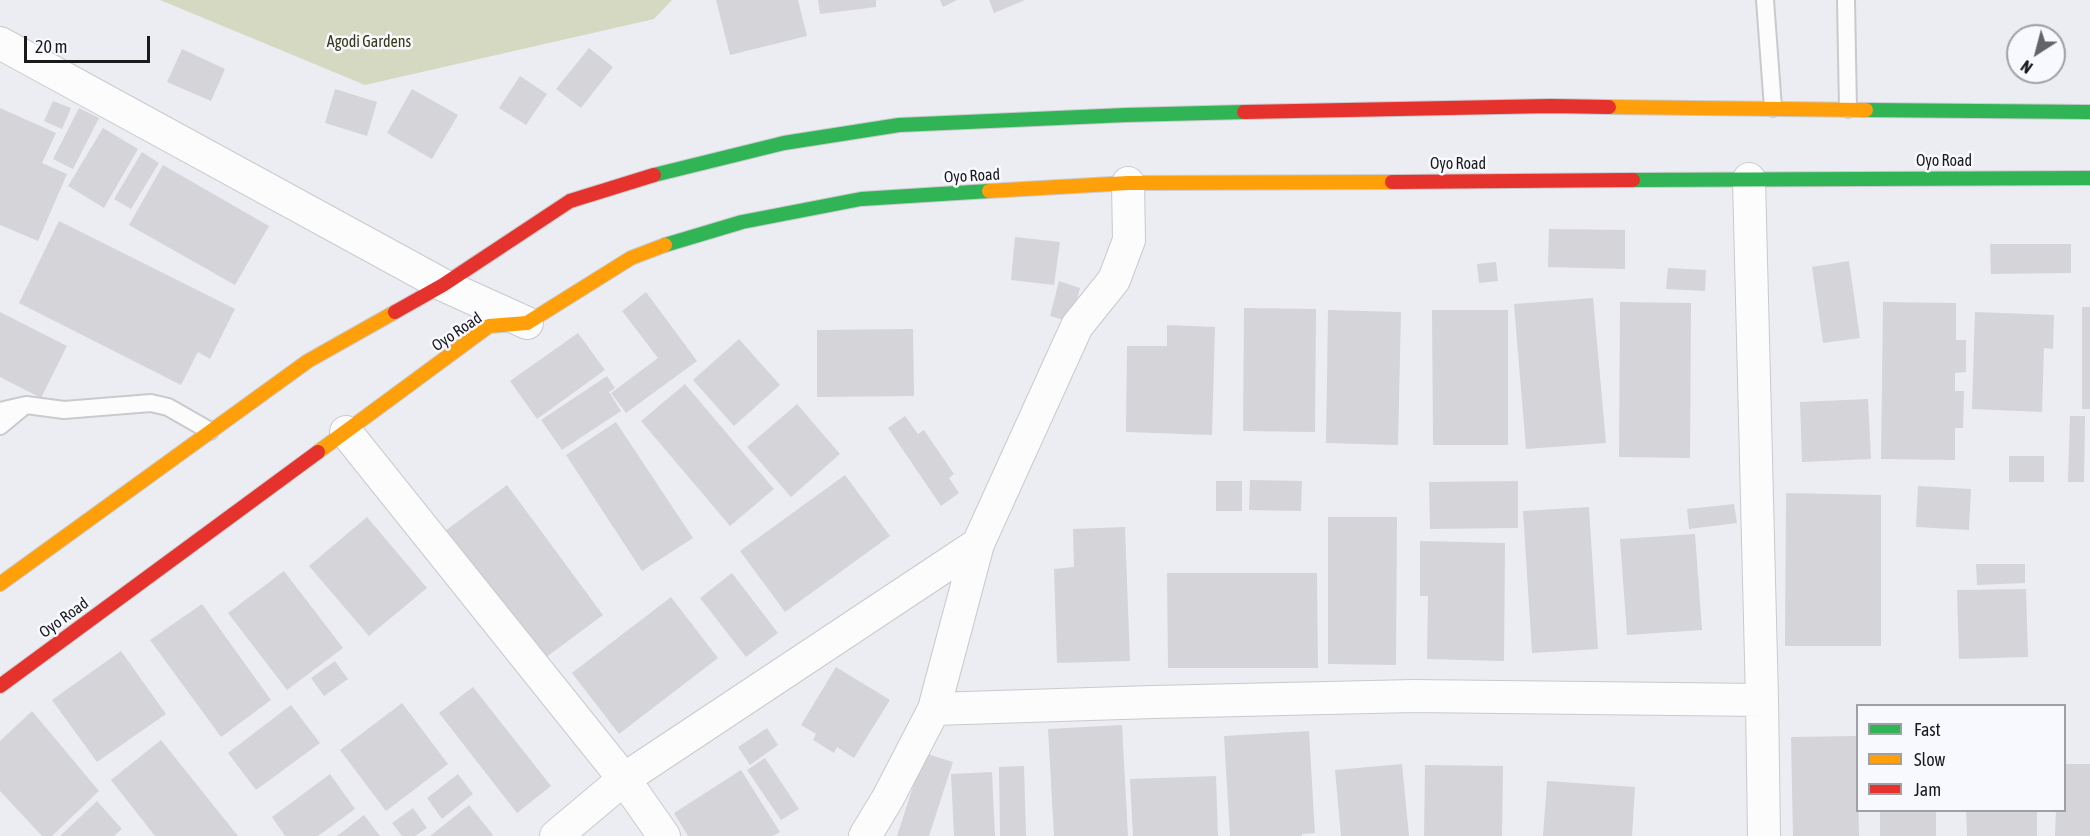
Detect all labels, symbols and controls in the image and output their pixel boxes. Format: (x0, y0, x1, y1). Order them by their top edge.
scale bar (27, 24, 153, 62)
north arrow (2006, 24, 2066, 84)
park label: Agodi Gardens (327, 32, 411, 52)
text: 20 m (35, 36, 67, 57)
text: N (2017, 57, 2036, 77)
street label: Oyo Road (1916, 151, 1972, 171)
street label: Oyo Road (1430, 154, 1486, 174)
street label: Oyo Road (944, 165, 1000, 187)
street label: Oyo Road (428, 308, 486, 356)
street label: Oyo Road (36, 594, 92, 642)
legend (1856, 704, 2066, 812)
text: Fast (1914, 719, 1941, 740)
text: Slow (1914, 749, 1945, 770)
text: Jam (1914, 779, 1941, 800)

